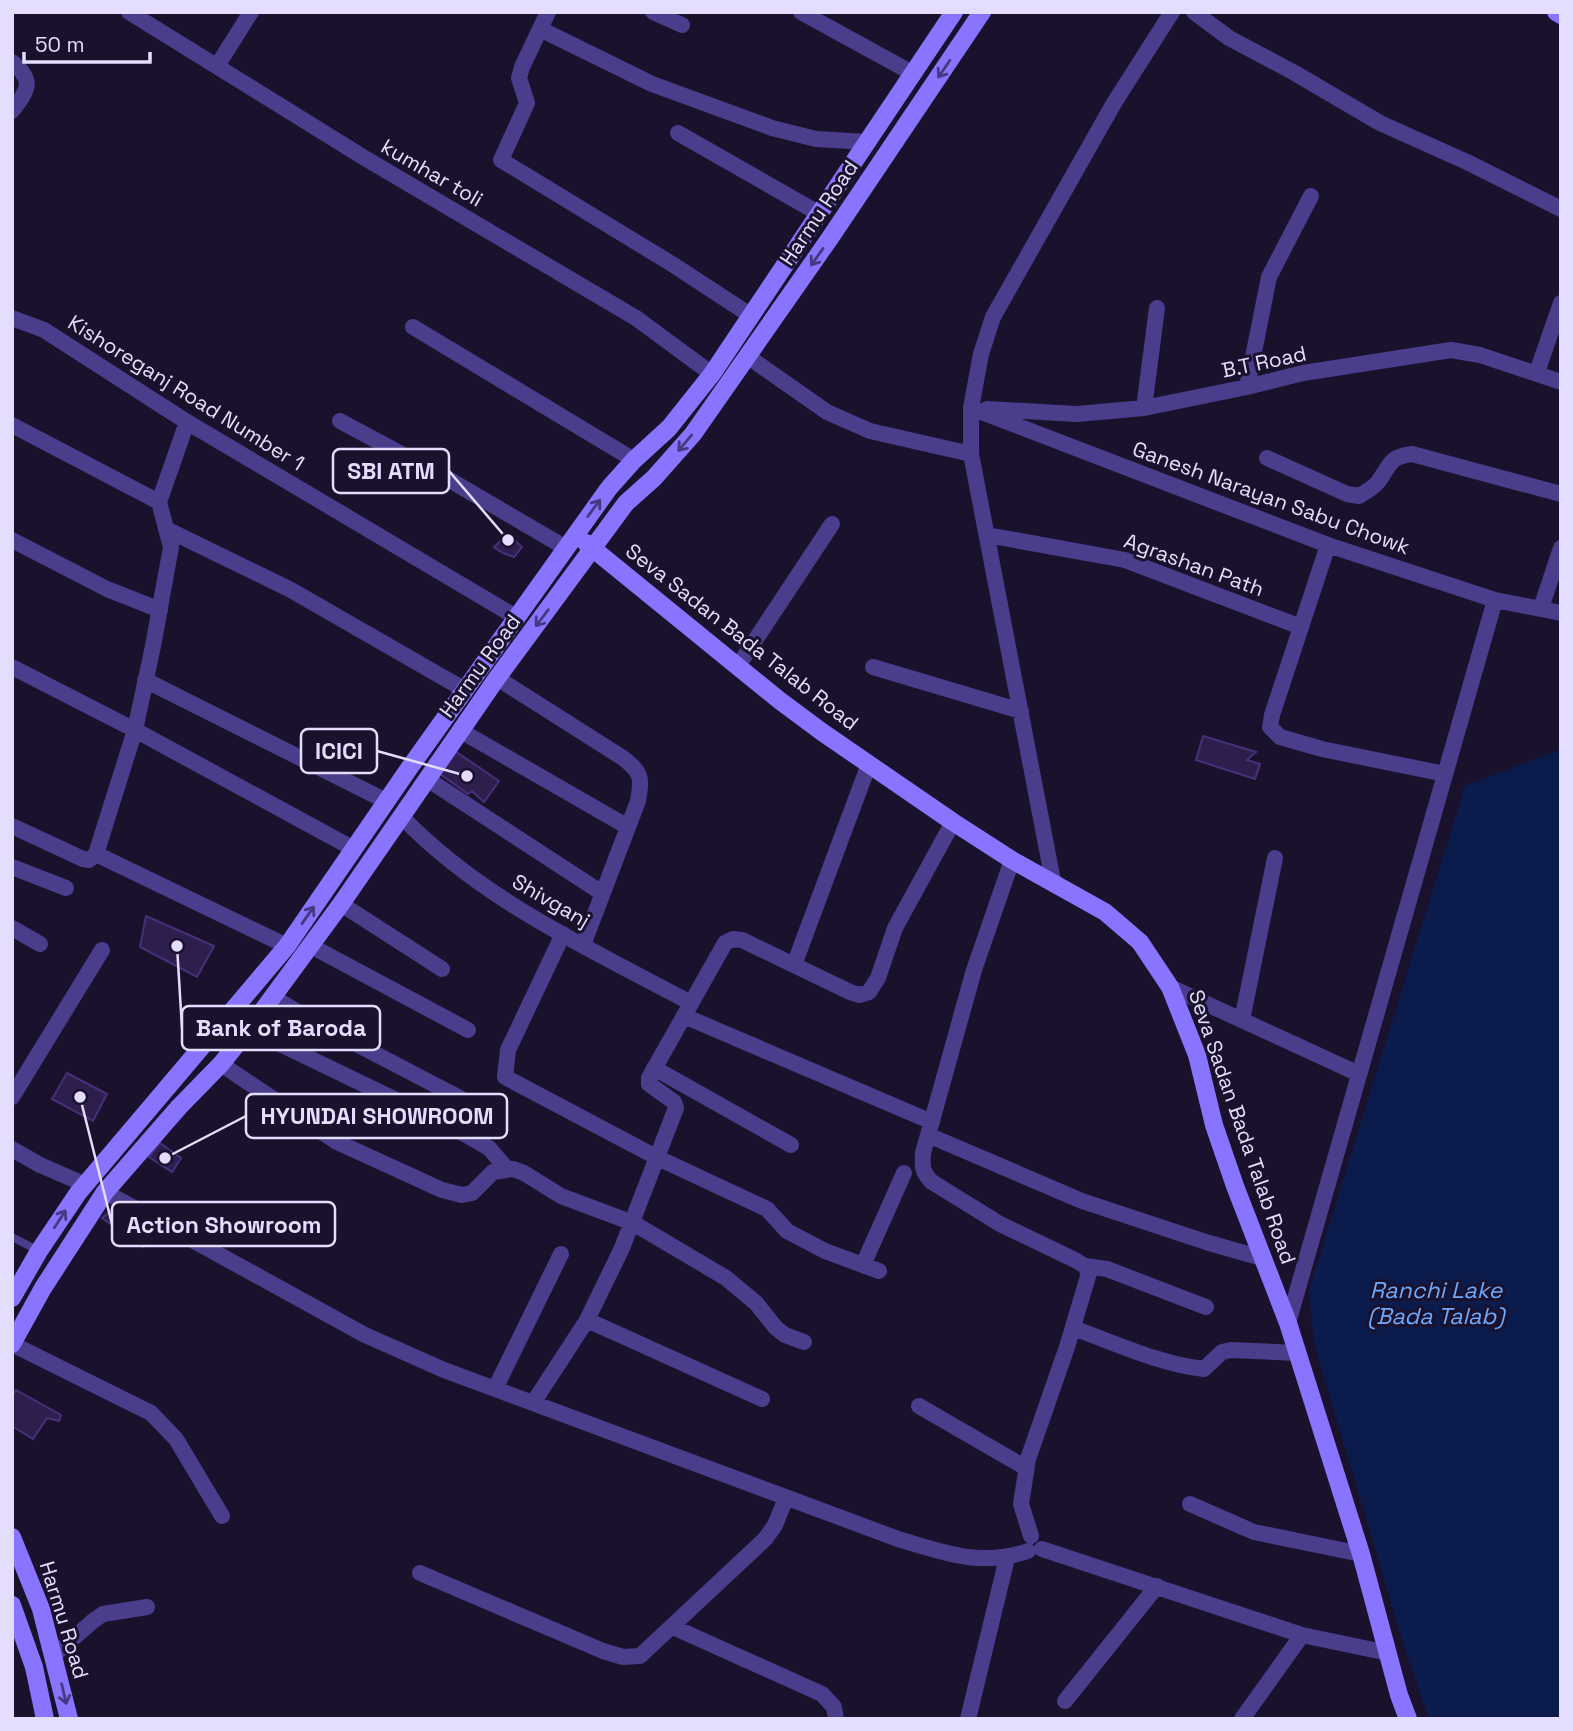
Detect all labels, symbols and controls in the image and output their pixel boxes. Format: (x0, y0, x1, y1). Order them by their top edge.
scale bar (24, 21, 150, 65)
text: 50 m (35, 31, 85, 58)
one-way arrow (937, 59, 952, 78)
street label: kumhar toli (377, 133, 488, 213)
street label: Harmu Road (773, 155, 864, 271)
one-way arrow (810, 247, 824, 266)
street label: Kishoreganj Road Number 1 (63, 309, 309, 477)
street label: B.T Road (1219, 339, 1309, 384)
one-way arrow (678, 433, 693, 451)
street label: Ganesh Narayan Sabu Chowk (1129, 435, 1414, 560)
callout: SBI ATM (333, 449, 449, 493)
text: SBI ATM (347, 456, 435, 486)
one-way arrow (587, 499, 602, 518)
street label: Agrashan Path (1121, 527, 1268, 602)
street label: Seva Sadan Bada Talab Road (620, 537, 864, 736)
street label: Harmu Road (433, 609, 526, 723)
one-way arrow (534, 609, 549, 627)
callout: ICICI (301, 729, 377, 773)
text: ICICI (315, 736, 363, 766)
street label: Shivganj (508, 868, 595, 934)
one-way arrow (301, 906, 315, 925)
street label: Seva Sadan Bada Talab Road (1183, 986, 1302, 1268)
callout: Bank of Baroda (182, 1006, 380, 1050)
text: Bank of Baroda (196, 1013, 366, 1043)
callout: HYUNDAI SHOWROOM (246, 1094, 507, 1138)
text: HYUNDAI SHOWROOM (261, 1101, 494, 1131)
callout: Action Showroom (112, 1202, 335, 1246)
one-way arrow (53, 1209, 67, 1229)
text: Action Showroom (126, 1210, 322, 1240)
water label: Ranchi Lake (Bada Talab) (1368, 1275, 1507, 1331)
street label: Harmu Road (34, 1558, 95, 1682)
one-way arrow (58, 1683, 71, 1705)

